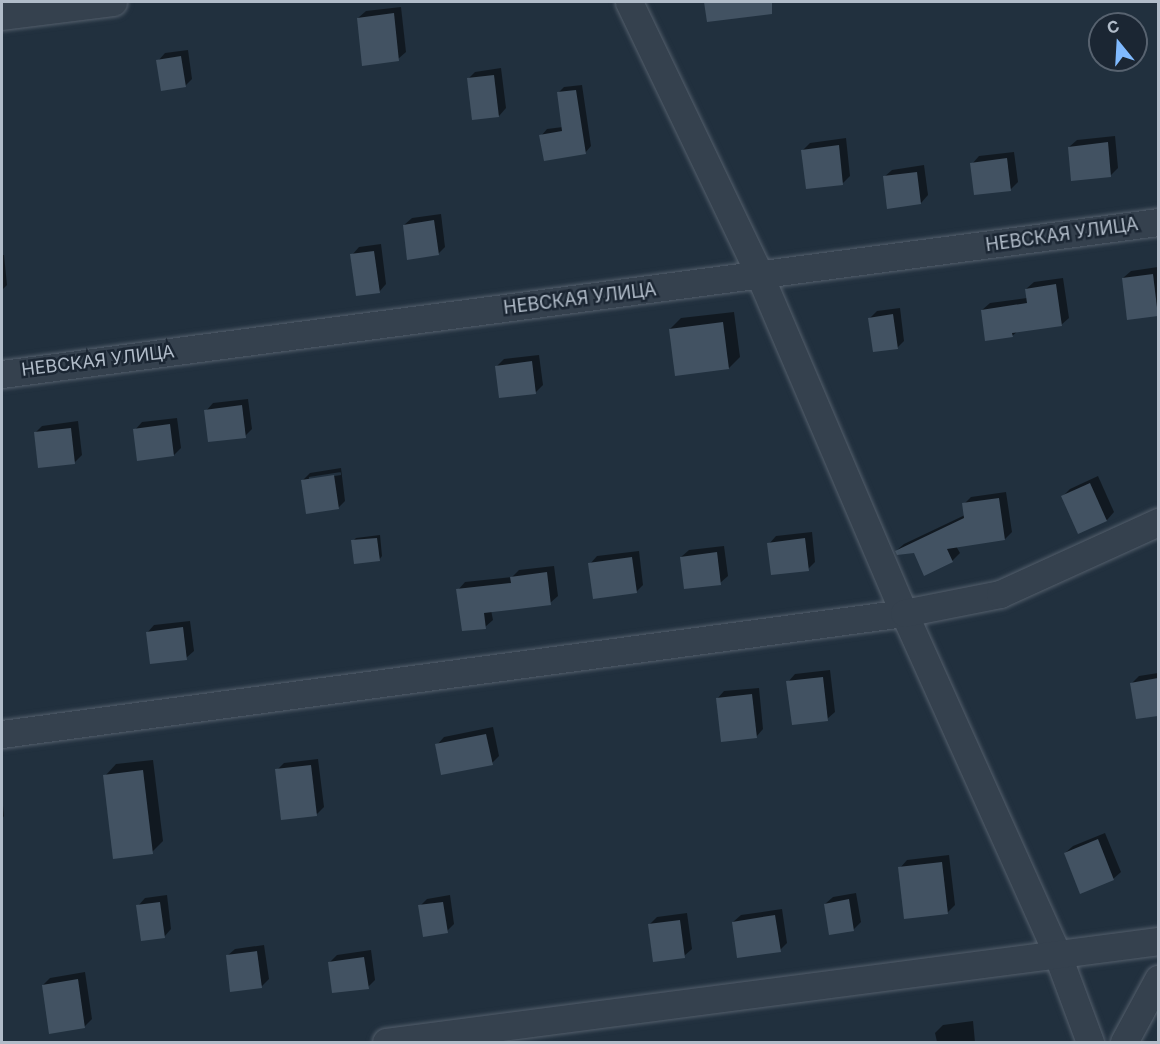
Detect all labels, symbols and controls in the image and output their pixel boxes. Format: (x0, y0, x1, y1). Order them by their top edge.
north arrow (1088, 12, 1148, 72)
text: С (1104, 15, 1122, 38)
street label: НЕВСКАЯ УЛИЦА (984, 214, 1140, 256)
street label: НЕВСКАЯ УЛИЦА (502, 279, 658, 319)
street label: НЕВСКАЯ УЛИЦА (20, 341, 176, 381)

